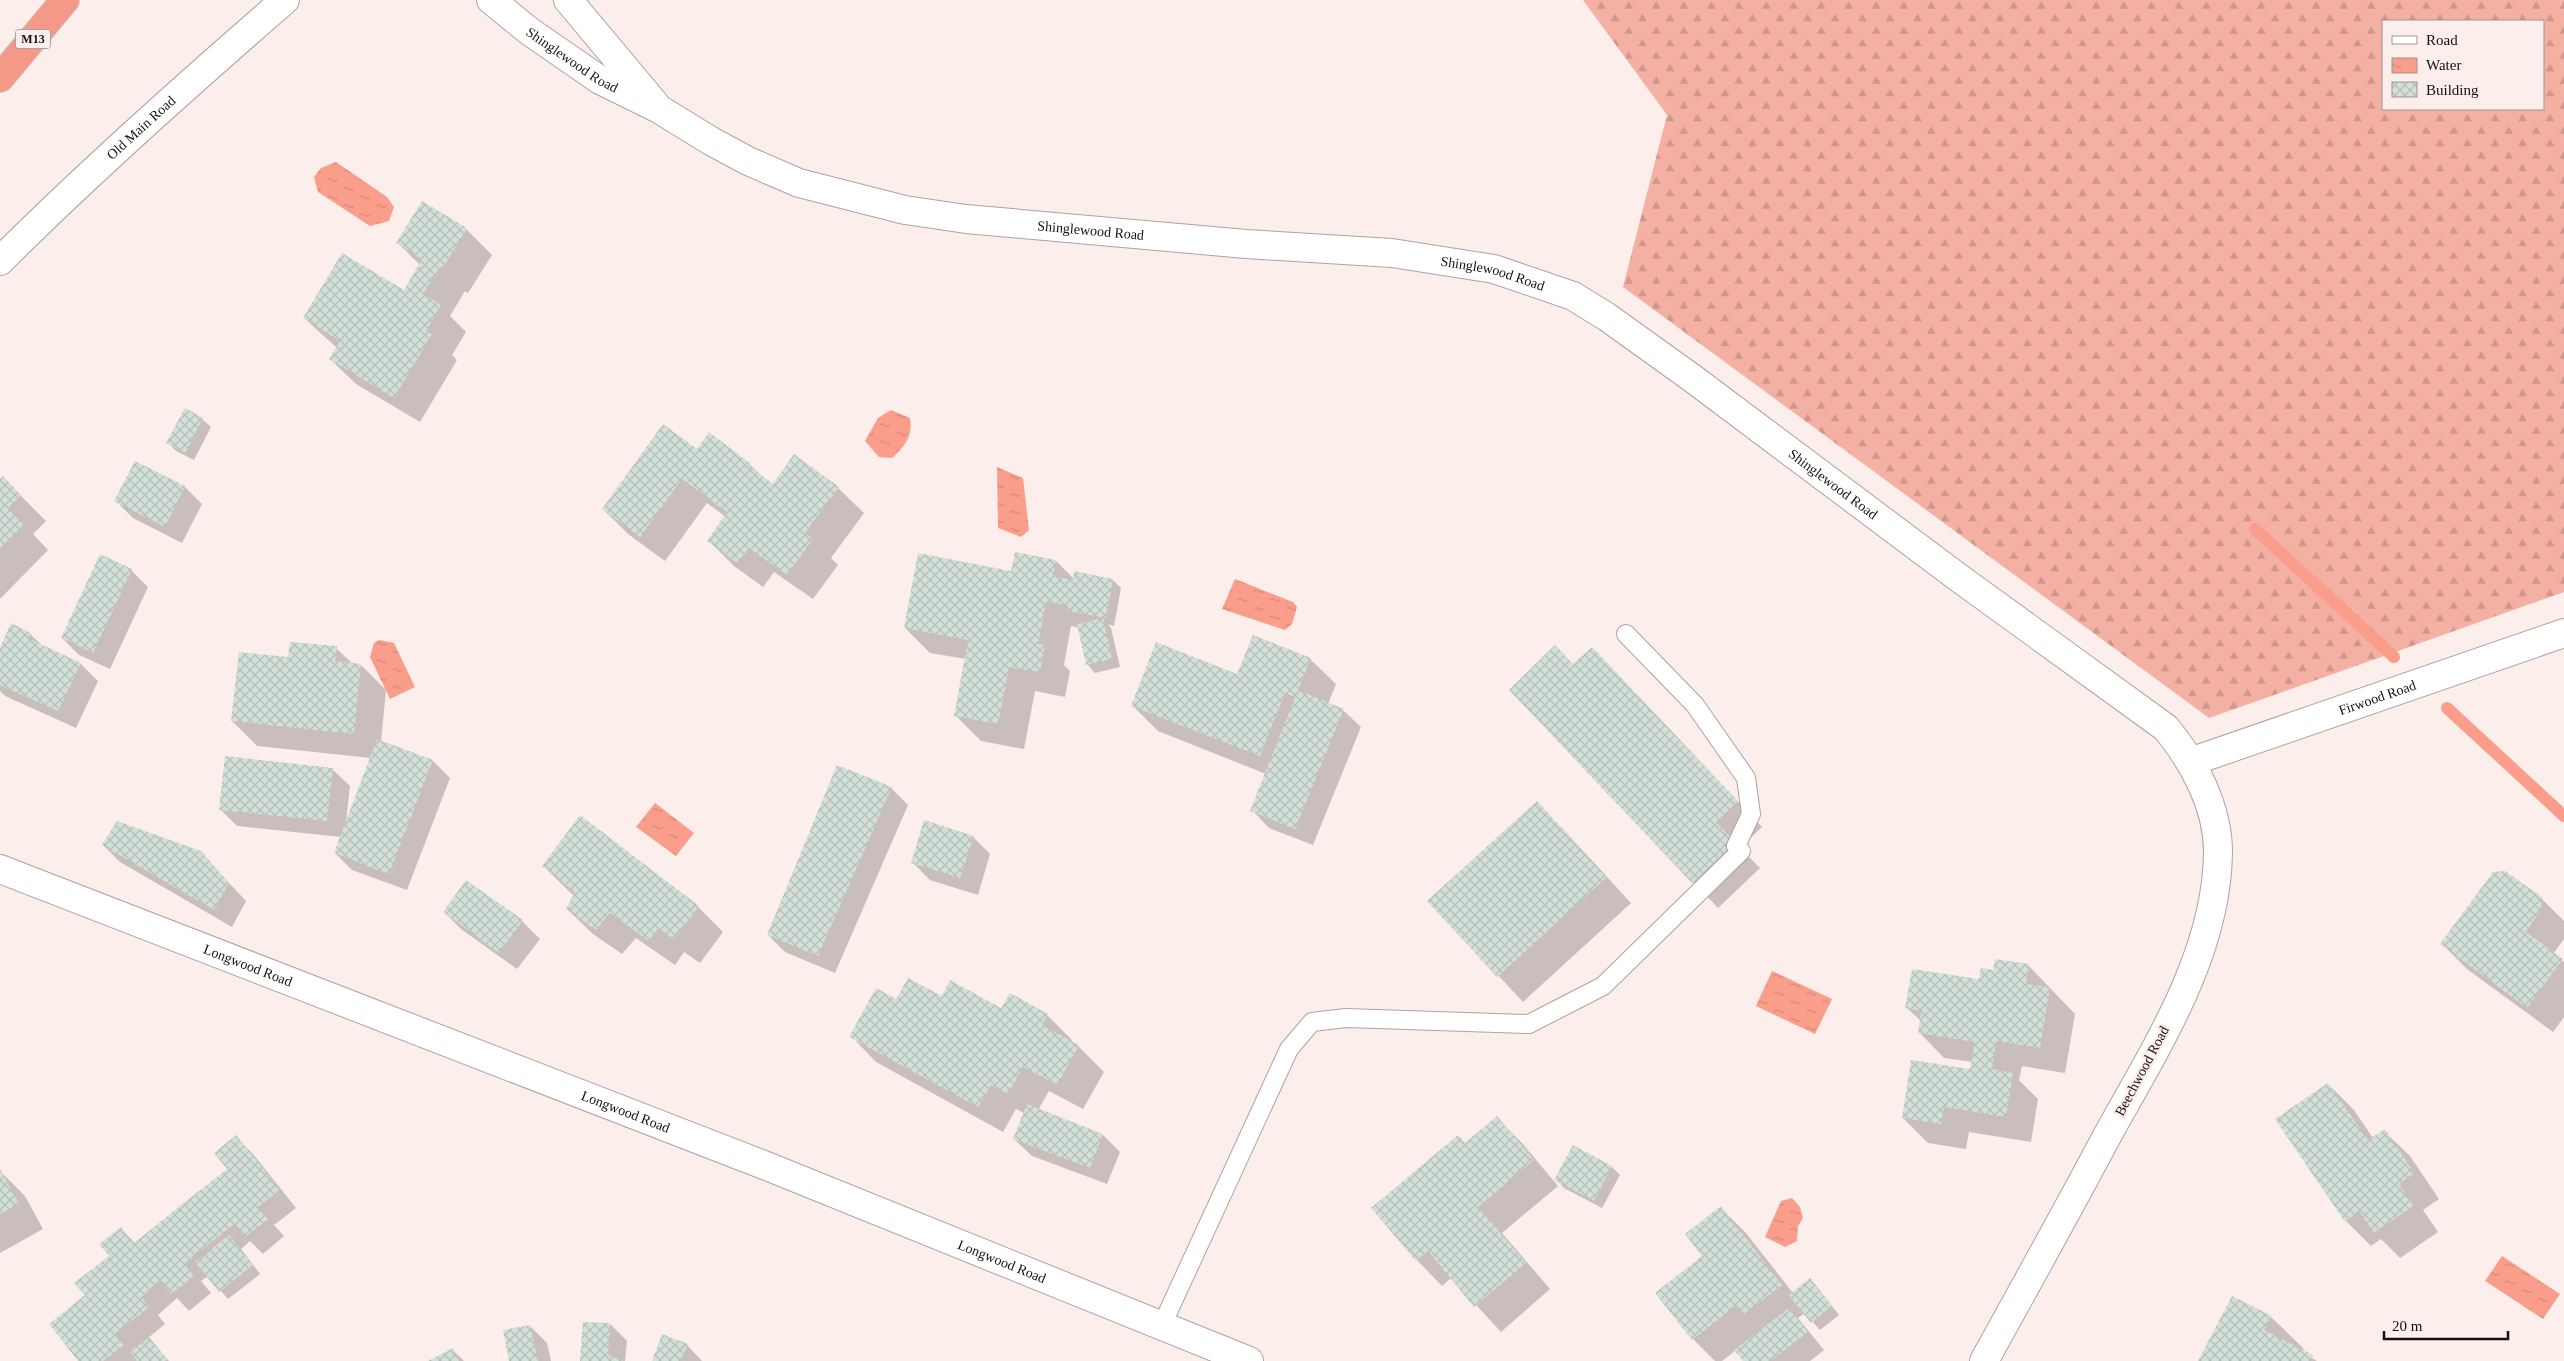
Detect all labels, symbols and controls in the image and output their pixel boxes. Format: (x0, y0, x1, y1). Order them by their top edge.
legend (2382, 20, 2544, 110)
street label: Shinglewood Road (523, 24, 621, 95)
road number: M13 (15, 30, 50, 48)
text: Road (2426, 32, 2458, 48)
text: Water (2426, 57, 2461, 73)
text: Building (2426, 82, 2479, 98)
street label: Old Main Road (103, 93, 178, 162)
street label: Shinglewood Road (1037, 218, 1145, 242)
street label: Shinglewood Road (1440, 253, 1547, 293)
street label: Shinglewood Road (1786, 446, 1881, 522)
street label: Firwood Road (2337, 677, 2418, 718)
street label: Longwood Road (202, 941, 294, 989)
street label: Beechwood Road (2112, 1024, 2172, 1118)
street label: Longwood Road (579, 1088, 672, 1135)
street label: Longwood Road (956, 1237, 1048, 1286)
scale bar (2384, 1308, 2508, 1340)
text: 20 m (2392, 1318, 2423, 1334)

